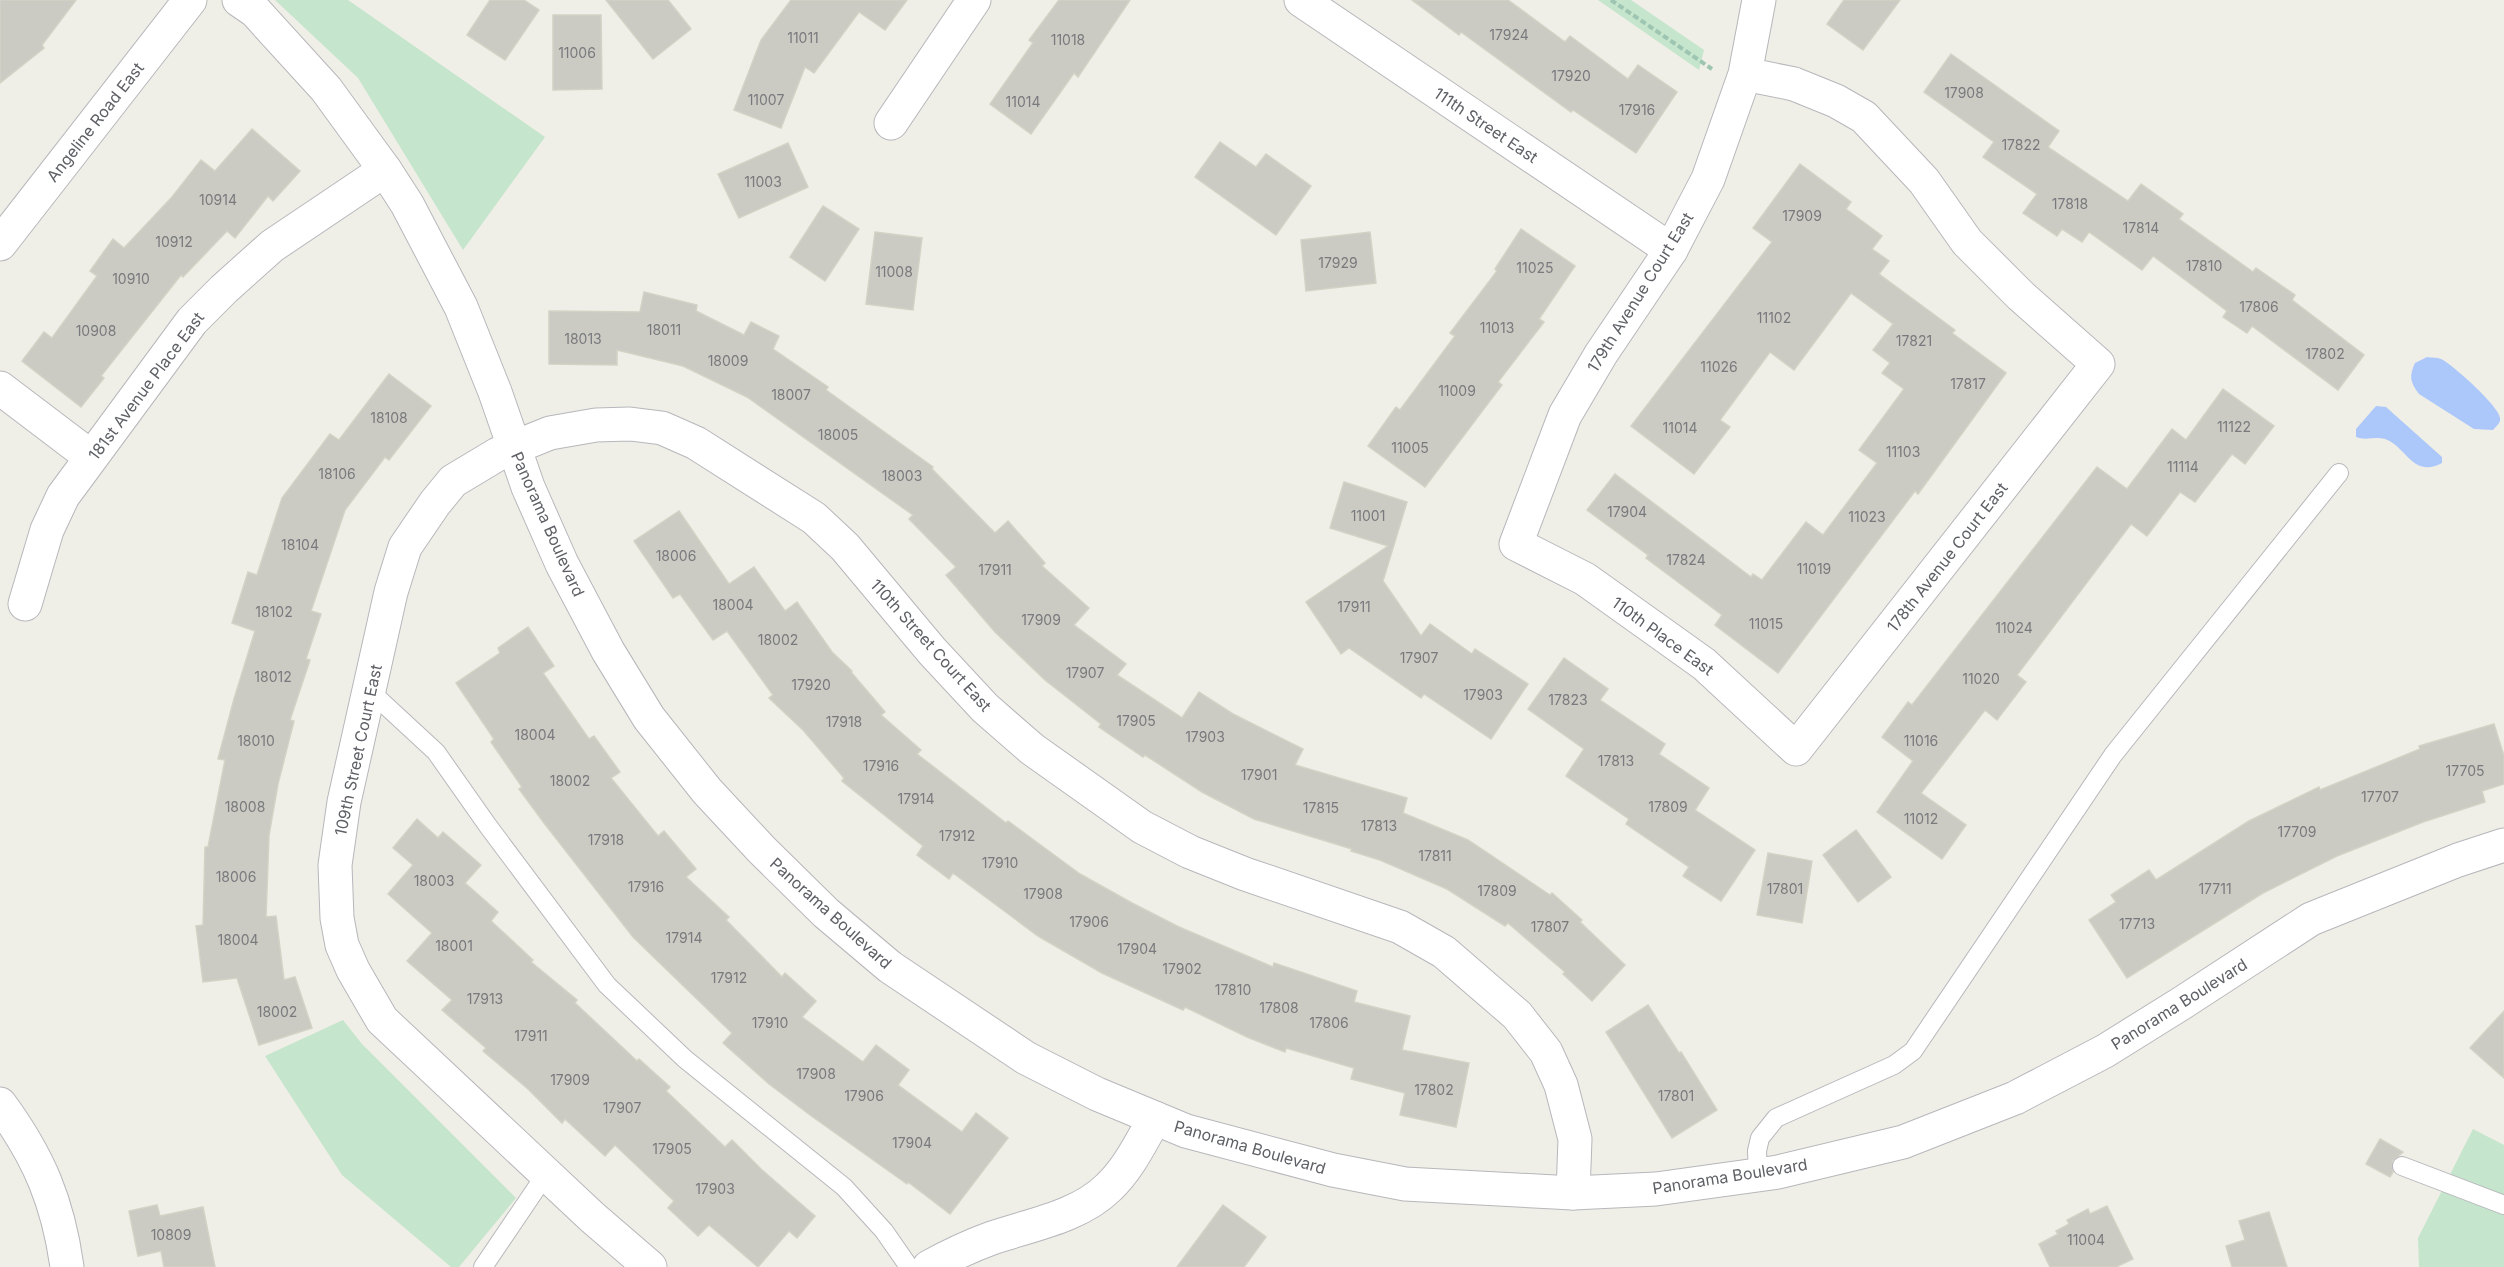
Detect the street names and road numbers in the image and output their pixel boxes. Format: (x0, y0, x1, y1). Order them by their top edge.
street label: Angeline Road East (42, 58, 148, 186)
street label: 111th Street East (1430, 83, 1542, 167)
street label: 179th Avenue Court East (1583, 208, 1697, 376)
street label: 181st Avenue Place East (84, 308, 208, 464)
street label: Panorama Boulevard (507, 448, 589, 600)
street label: 178th Avenue Court East (1882, 478, 2012, 636)
street label: 110th Street Court East (866, 575, 996, 715)
street label: 110th Place East (1608, 592, 1718, 680)
street label: 109th Street Court East (330, 663, 386, 837)
street label: Panorama Boulevard (766, 853, 896, 973)
street label: Panorama Boulevard (2107, 954, 2251, 1054)
street label: Panorama Boulevard (1172, 1116, 1328, 1178)
street label: Panorama Boulevard (1651, 1154, 1809, 1198)

